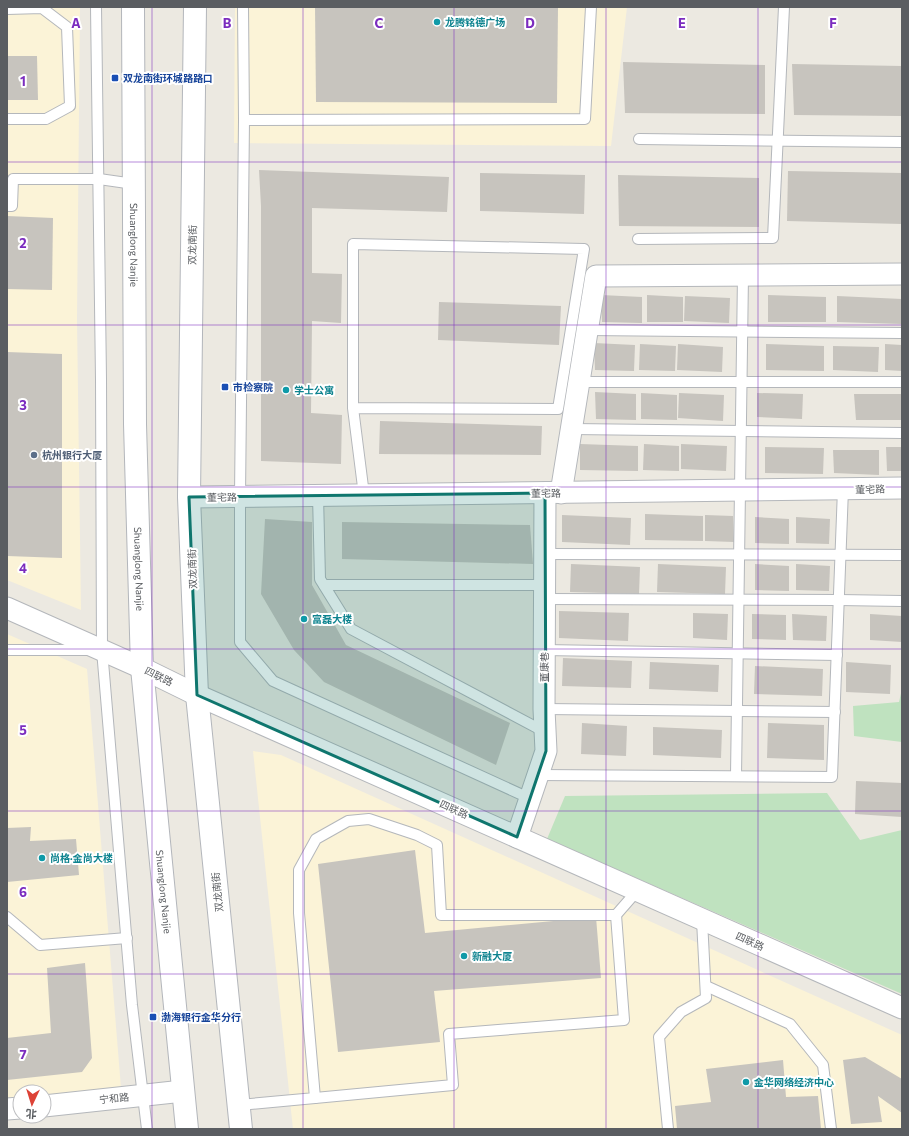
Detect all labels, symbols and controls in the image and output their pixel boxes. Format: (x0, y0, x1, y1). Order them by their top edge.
text: A (71, 15, 81, 31)
text: B (223, 15, 232, 31)
text: C (375, 15, 384, 31)
text: D (525, 15, 535, 31)
text: E (678, 15, 686, 31)
text: F (829, 15, 837, 31)
place label: 龙腾铭德广场 (445, 16, 505, 28)
marker: 龙腾铭德广场 (432, 17, 442, 27)
place label: 双龙南街环城路路口 (123, 72, 213, 84)
text: 1 (20, 73, 26, 89)
marker: 双龙南街环城路路口 (110, 73, 120, 83)
street label: Shuanglong Nanjie (128, 203, 140, 287)
street label: 双龙南街 (186, 225, 198, 265)
text: 2 (19, 235, 27, 251)
place label: 市检察院 (233, 381, 273, 393)
marker: 市检察院 (220, 382, 230, 392)
place label: 学士公寓 (294, 384, 334, 396)
marker: 学士公寓 (281, 385, 291, 395)
text: 3 (19, 397, 27, 413)
place label: 杭州银行大厦 (42, 449, 102, 461)
marker: 杭州银行大厦 (29, 450, 39, 460)
street label: 董宅路 (855, 482, 885, 496)
street label: 董宅路 (531, 487, 561, 499)
street label: 董宅路 (207, 491, 237, 503)
street label: Shuanglong Nanjie (132, 527, 146, 611)
street label: 双龙南街 (185, 549, 199, 589)
text: 4 (19, 560, 27, 576)
place label: 富磊大楼 (312, 613, 352, 625)
marker: 富磊大楼 (299, 614, 309, 624)
street label: 董康巷 (538, 652, 550, 682)
street label: 四联路 (143, 664, 175, 688)
text: 5 (19, 722, 27, 738)
street label: 四联路 (438, 797, 470, 821)
street label: Shuanglong Nanjie (154, 849, 174, 934)
place label: 尚格·金尚大楼 (50, 852, 113, 864)
marker: 尚格·金尚大楼 (37, 853, 47, 863)
street label: 双龙南街 (209, 871, 225, 913)
text: 6 (19, 884, 27, 900)
street label: 四联路 (734, 929, 766, 953)
place label: 新融大厦 (472, 950, 512, 962)
marker: 新融大厦 (459, 951, 469, 961)
place label: 渤海银行金华分行 (161, 1011, 241, 1023)
marker: 渤海银行金华分行 (148, 1012, 158, 1022)
text: 7 (19, 1046, 27, 1062)
place label: 金华网络经济中心 (753, 1076, 834, 1088)
marker: 金华网络经济中心 (741, 1077, 751, 1087)
north arrow (12, 1084, 52, 1124)
street label: 宁和路 (98, 1090, 130, 1106)
text: 北 (25, 1108, 37, 1121)

